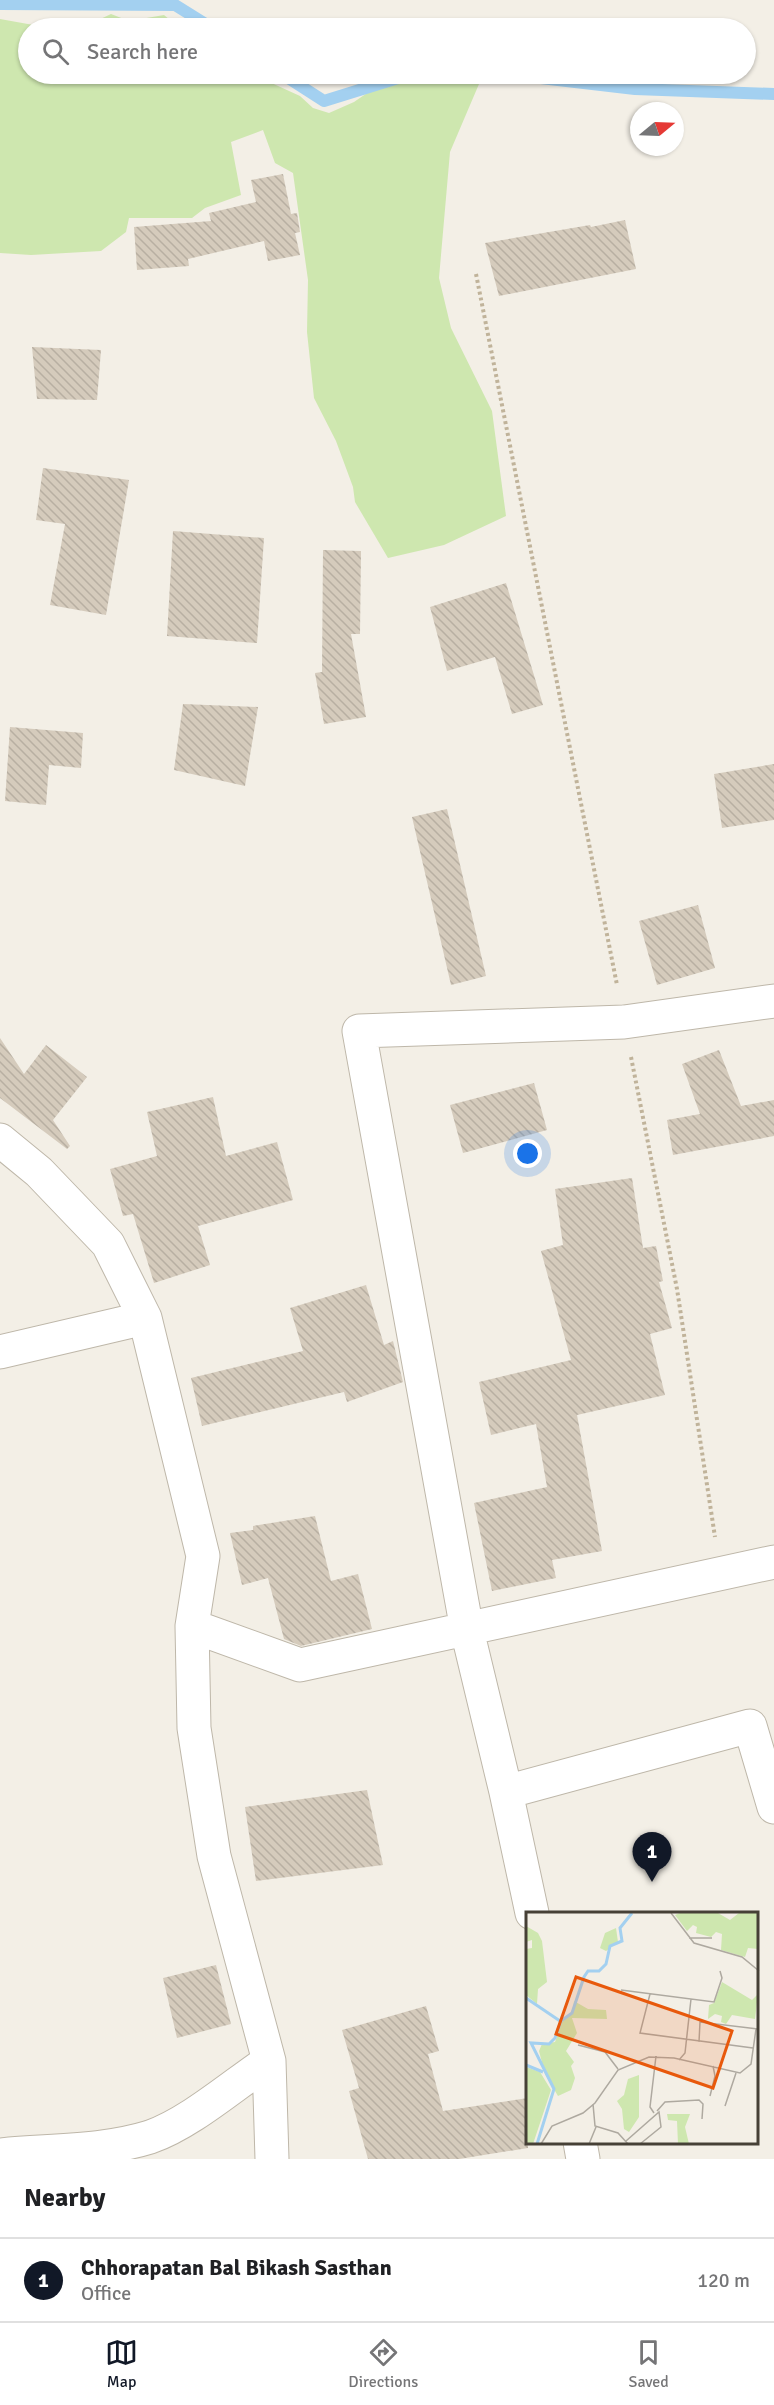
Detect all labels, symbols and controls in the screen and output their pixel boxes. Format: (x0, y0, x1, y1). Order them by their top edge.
search box (18, 18, 756, 84)
icon: search (39, 35, 72, 68)
text: Search here (87, 38, 198, 65)
north arrow (630, 102, 684, 156)
your location (513, 1139, 542, 1168)
pin: 1 (632, 1832, 672, 1882)
inset map (526, 1912, 759, 2144)
text: Nearby (24, 2182, 105, 2214)
text: Chhorapatan Bal Bikash Sasthan (81, 2254, 392, 2281)
text: 1 (38, 2268, 49, 2293)
text: 120 m (697, 2268, 750, 2293)
text: Office (81, 2281, 131, 2306)
tab: Map (105, 2336, 138, 2392)
tab: Directions (348, 2336, 418, 2392)
tab: Saved (629, 2336, 669, 2392)

